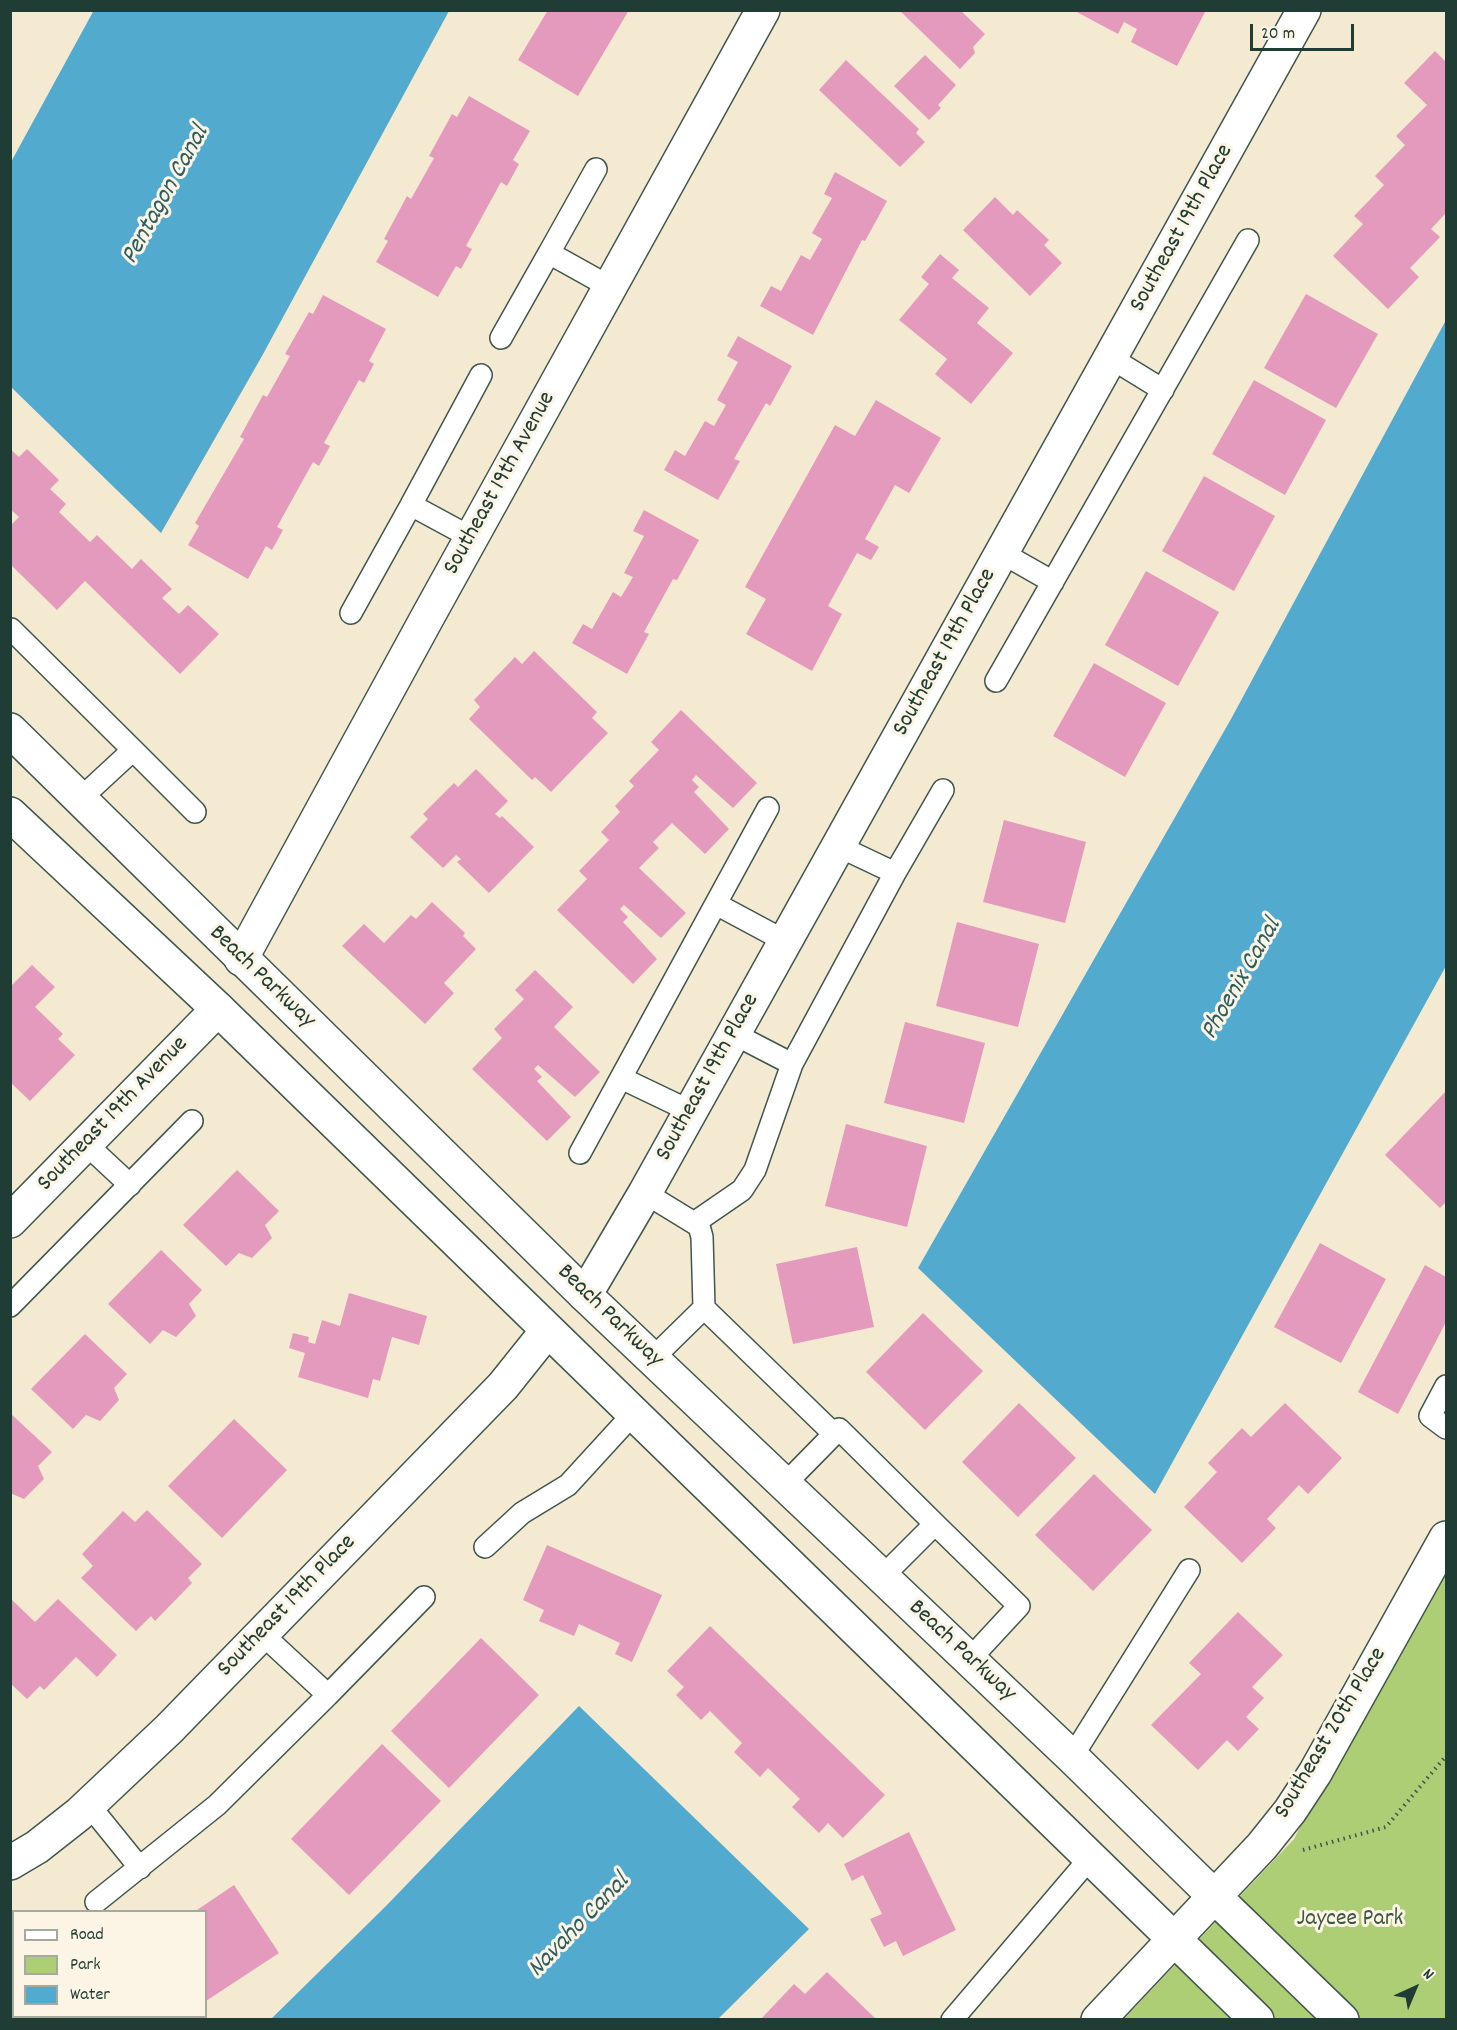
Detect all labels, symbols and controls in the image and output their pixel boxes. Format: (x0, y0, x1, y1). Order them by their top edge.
scale bar (1253, 12, 1356, 50)
text: 20 m (1261, 22, 1295, 47)
water label: Pentagon Canal (116, 121, 218, 271)
street label: Southeast 19th Place (1125, 140, 1241, 318)
street label: Southeast 19th Avenue (439, 387, 563, 581)
street label: Southeast 19th Place (888, 564, 1004, 742)
water label: Phoenix Canal (1196, 914, 1290, 1046)
street label: Beach Parkway (202, 920, 320, 1036)
street label: Southeast 19th Place (651, 989, 767, 1167)
street label: Southeast 19th Avenue (32, 1031, 196, 1199)
street label: Beach Parkway (550, 1259, 668, 1375)
street label: Southeast 19th Place (213, 1530, 363, 1684)
street label: Beach Parkway (901, 1595, 1021, 1709)
street label: Southeast 20th Place (1270, 1643, 1394, 1825)
water label: Navaho Canal (523, 1868, 637, 1986)
park label: Jaycee Park (1297, 1907, 1403, 1935)
legend (12, 1910, 207, 2018)
text: Road (70, 1923, 104, 1948)
text: Park (70, 1953, 101, 1978)
north arrow (1385, 1958, 1445, 2018)
text: N (1417, 1964, 1439, 1986)
text: Water (70, 1983, 110, 2008)

